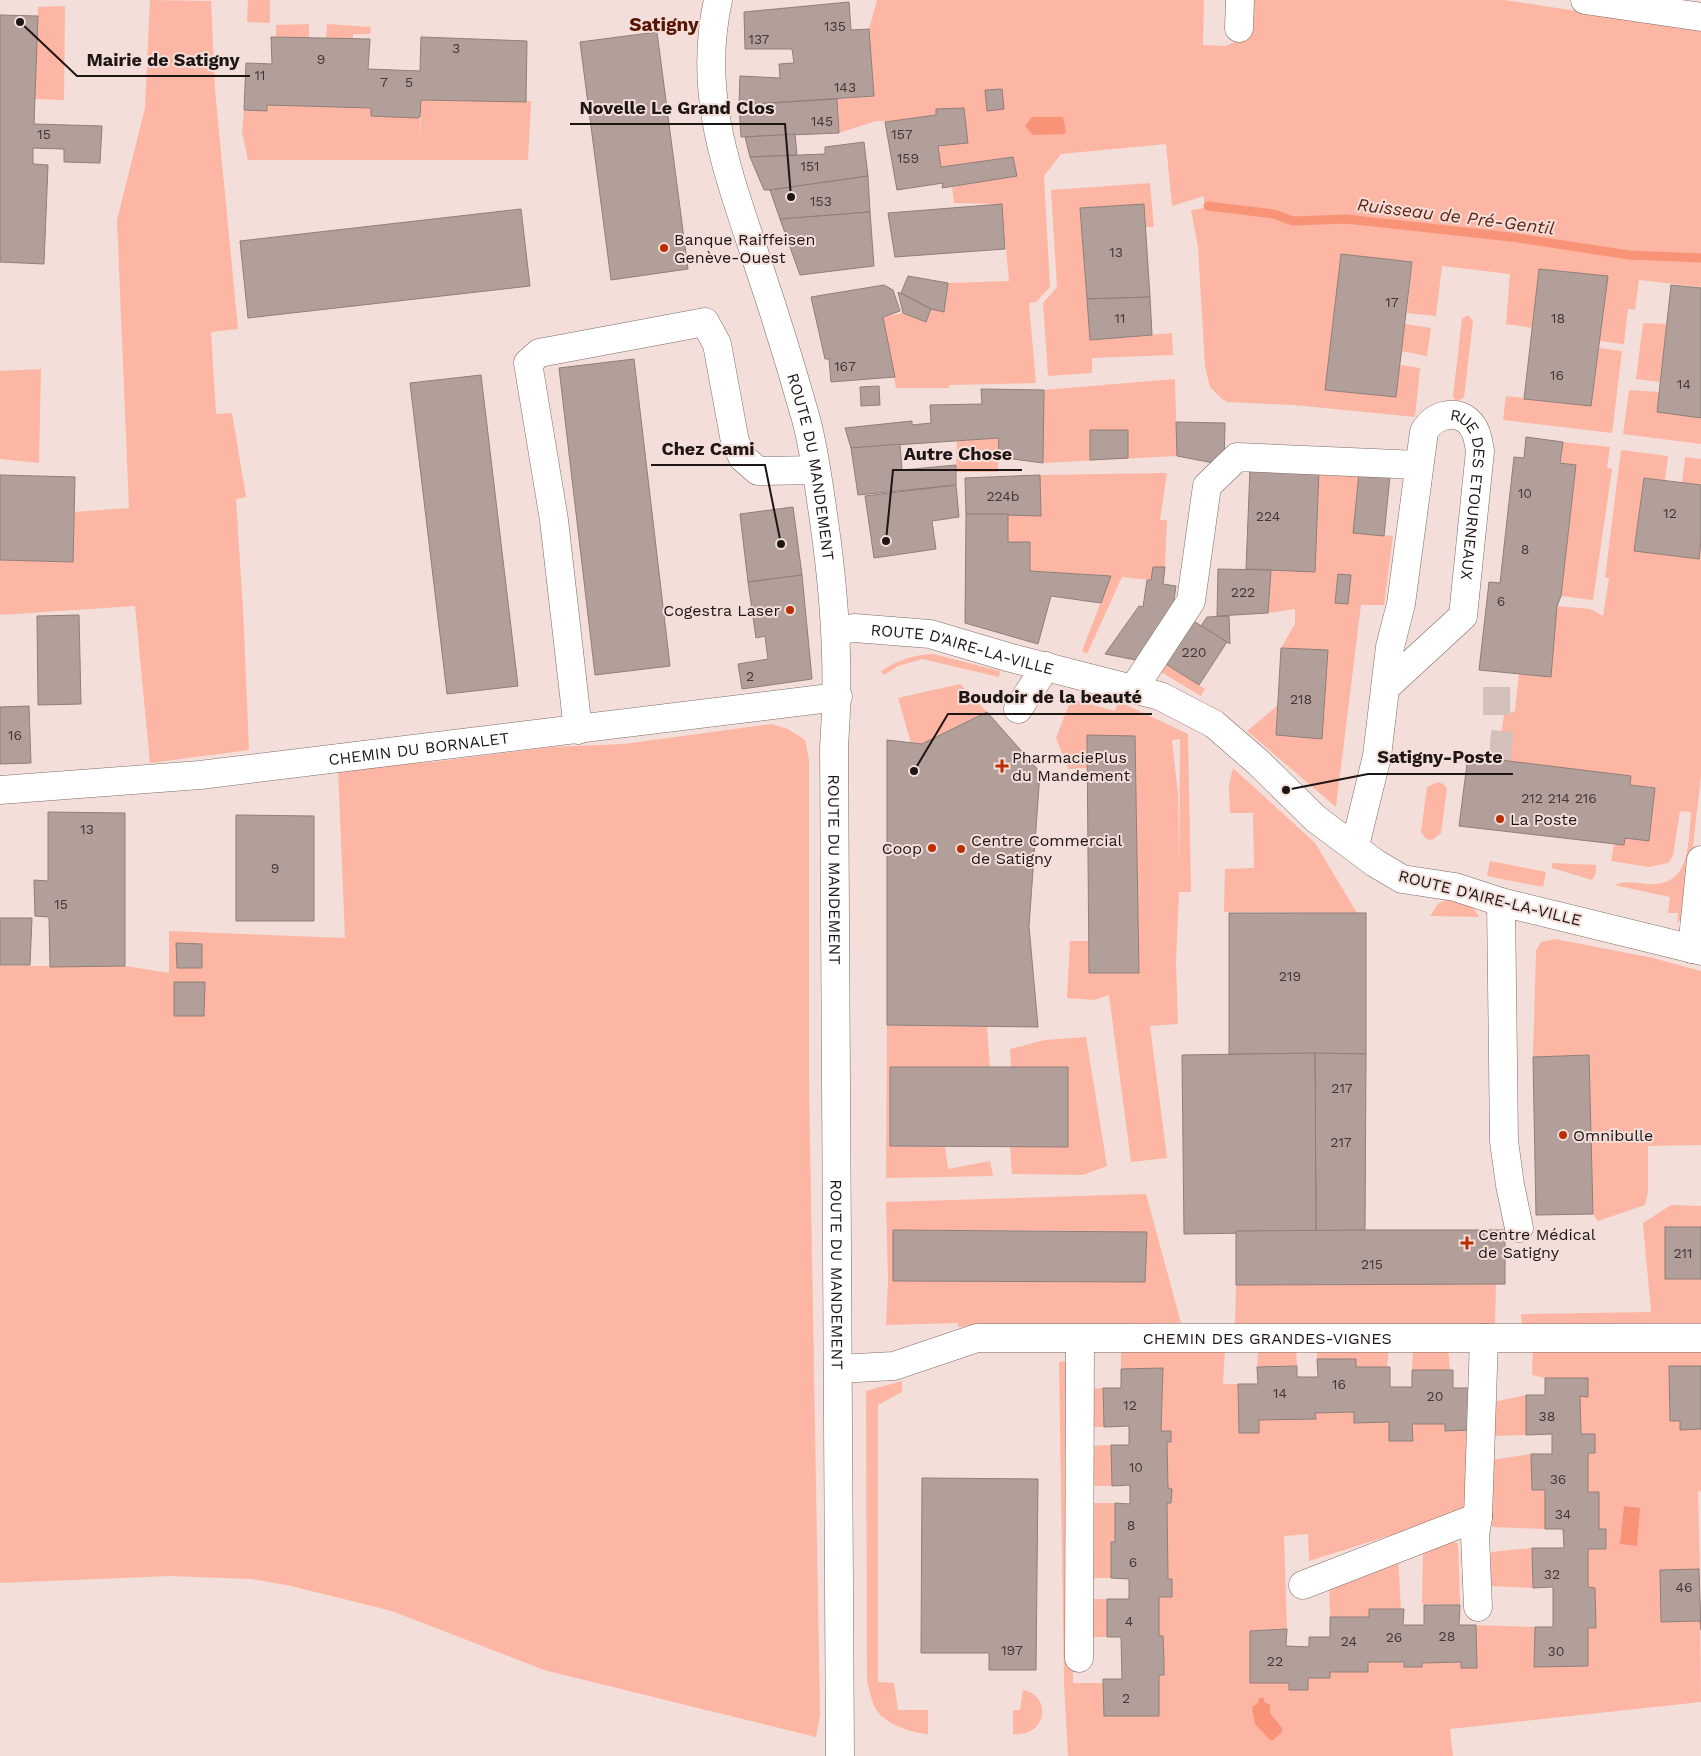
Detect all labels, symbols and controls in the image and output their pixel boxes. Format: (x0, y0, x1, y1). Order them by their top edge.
district label: Satigny (629, 13, 699, 36)
house number: 135 (824, 18, 846, 34)
house number: 137 (749, 31, 770, 47)
house number: 3 (452, 40, 460, 56)
callout: Mairie de Satigny (77, 43, 250, 76)
text: Mairie de Satigny (86, 49, 240, 70)
house number: 9 (317, 51, 325, 67)
house number: 11 (255, 67, 265, 83)
house number: 7 (380, 74, 388, 90)
house number: 5 (405, 74, 413, 90)
house number: 143 (834, 79, 856, 95)
callout: Novelle Le Grand Clos (570, 91, 785, 124)
text: Novelle Le Grand Clos (579, 97, 775, 118)
house number: 145 (811, 113, 833, 129)
house number: 15 (37, 126, 51, 142)
house number: 157 (891, 126, 913, 142)
house number: 159 (897, 150, 919, 166)
house number: 151 (800, 158, 820, 174)
house number: 153 (810, 193, 832, 209)
water label: Ruisseau de Pré-Gentil (1356, 193, 1556, 239)
place label: Banque Raiffeisen Genève-Ouest (674, 230, 815, 267)
marker: Banque Raiffeisen Genève-Ouest (658, 242, 670, 254)
house number: 13 (1109, 244, 1123, 260)
house number: 17 (1385, 294, 1399, 310)
house number: 11 (1115, 310, 1125, 326)
house number: 18 (1551, 310, 1565, 326)
house number: 167 (834, 358, 856, 374)
house number: 16 (1550, 367, 1564, 383)
street label: ROUTE DU MANDEMENT (784, 371, 839, 562)
house number: 14 (1677, 376, 1691, 392)
street label: RUE DES ETOURNEAUX (1449, 405, 1490, 581)
callout: Chez Cami (651, 432, 765, 465)
callout: Autre Chose (893, 437, 1022, 470)
text: Chez Cami (661, 438, 755, 459)
text: Autre Chose (904, 443, 1012, 464)
house number: 10 (1518, 485, 1532, 501)
house number: 224b (986, 488, 1020, 504)
house number: 12 (1663, 505, 1677, 521)
house number: 224 (1256, 508, 1280, 524)
house number: 8 (1521, 541, 1529, 557)
house number: 222 (1231, 584, 1255, 600)
house number: 6 (1497, 593, 1505, 609)
place label: Cogestra Laser (663, 601, 780, 620)
marker: Cogestra Laser (784, 604, 796, 616)
street label: ROUTE D'AIRE-LA-VILLE (870, 620, 1056, 678)
house number: 220 (1181, 644, 1207, 660)
house number: 2 (746, 668, 754, 684)
callout: Boudoir de la beauté (948, 681, 1152, 714)
text: Boudoir de la beauté (958, 686, 1142, 707)
house number: 218 (1290, 691, 1312, 707)
house number: 16 (8, 727, 22, 743)
street label: CHEMIN DU BORNALET (327, 728, 511, 769)
callout: Satigny-Poste (1368, 741, 1513, 774)
text: Satigny-Poste (1377, 746, 1503, 767)
place label: PharmaciePlus du Mandement (1012, 748, 1130, 785)
marker: PharmaciePlus du Mandement (996, 760, 1008, 772)
street label: ROUTE DU MANDEMENT (825, 774, 845, 965)
house number: 212 214 216 (1521, 790, 1597, 806)
place label: La Poste (1510, 810, 1577, 829)
marker: La Poste (1494, 813, 1506, 825)
house number: 13 (80, 821, 94, 837)
place label: Centre Commercial de Satigny (971, 831, 1123, 868)
place label: Coop (882, 839, 922, 858)
marker: Coop (926, 842, 938, 854)
marker: Centre Commercial de Satigny (955, 843, 967, 855)
house number: 9 (271, 860, 279, 876)
street label: ROUTE D'AIRE-LA-VILLE (1397, 866, 1583, 930)
house number: 15 (54, 896, 68, 912)
house number: 219 (1279, 968, 1301, 984)
house number: 217 (1331, 1080, 1353, 1096)
place label: Omnibulle (1573, 1126, 1653, 1145)
marker: Omnibulle (1557, 1129, 1569, 1141)
house number: 217 (1330, 1134, 1352, 1150)
street label: ROUTE DU MANDEMENT (827, 1179, 847, 1370)
place label: Centre Médical de Satigny (1478, 1225, 1596, 1262)
marker: Centre Médical de Satigny (1460, 1236, 1474, 1250)
house number: 211 (1673, 1245, 1693, 1261)
house number: 215 (1361, 1256, 1383, 1272)
street label: CHEMIN DES GRANDES-VIGNES (1143, 1329, 1392, 1348)
house number: 16 (1332, 1376, 1346, 1392)
house number: 14 (1273, 1385, 1287, 1401)
house number: 20 (1427, 1388, 1443, 1404)
house number: 12 (1123, 1397, 1137, 1413)
house number: 38 (1539, 1408, 1555, 1424)
house number: 10 (1129, 1459, 1143, 1475)
house number: 36 (1550, 1471, 1566, 1487)
house number: 34 (1555, 1506, 1571, 1522)
house number: 8 (1127, 1517, 1135, 1533)
house number: 6 (1129, 1554, 1137, 1570)
house number: 32 (1544, 1566, 1560, 1582)
house number: 46 (1675, 1579, 1693, 1595)
house number: 4 (1125, 1613, 1133, 1629)
house number: 28 (1439, 1628, 1455, 1644)
house number: 26 (1386, 1629, 1402, 1645)
house number: 24 (1341, 1633, 1357, 1649)
house number: 197 (1001, 1642, 1023, 1658)
house number: 30 (1548, 1643, 1564, 1659)
house number: 22 (1267, 1653, 1283, 1669)
house number: 2 (1122, 1690, 1130, 1706)

